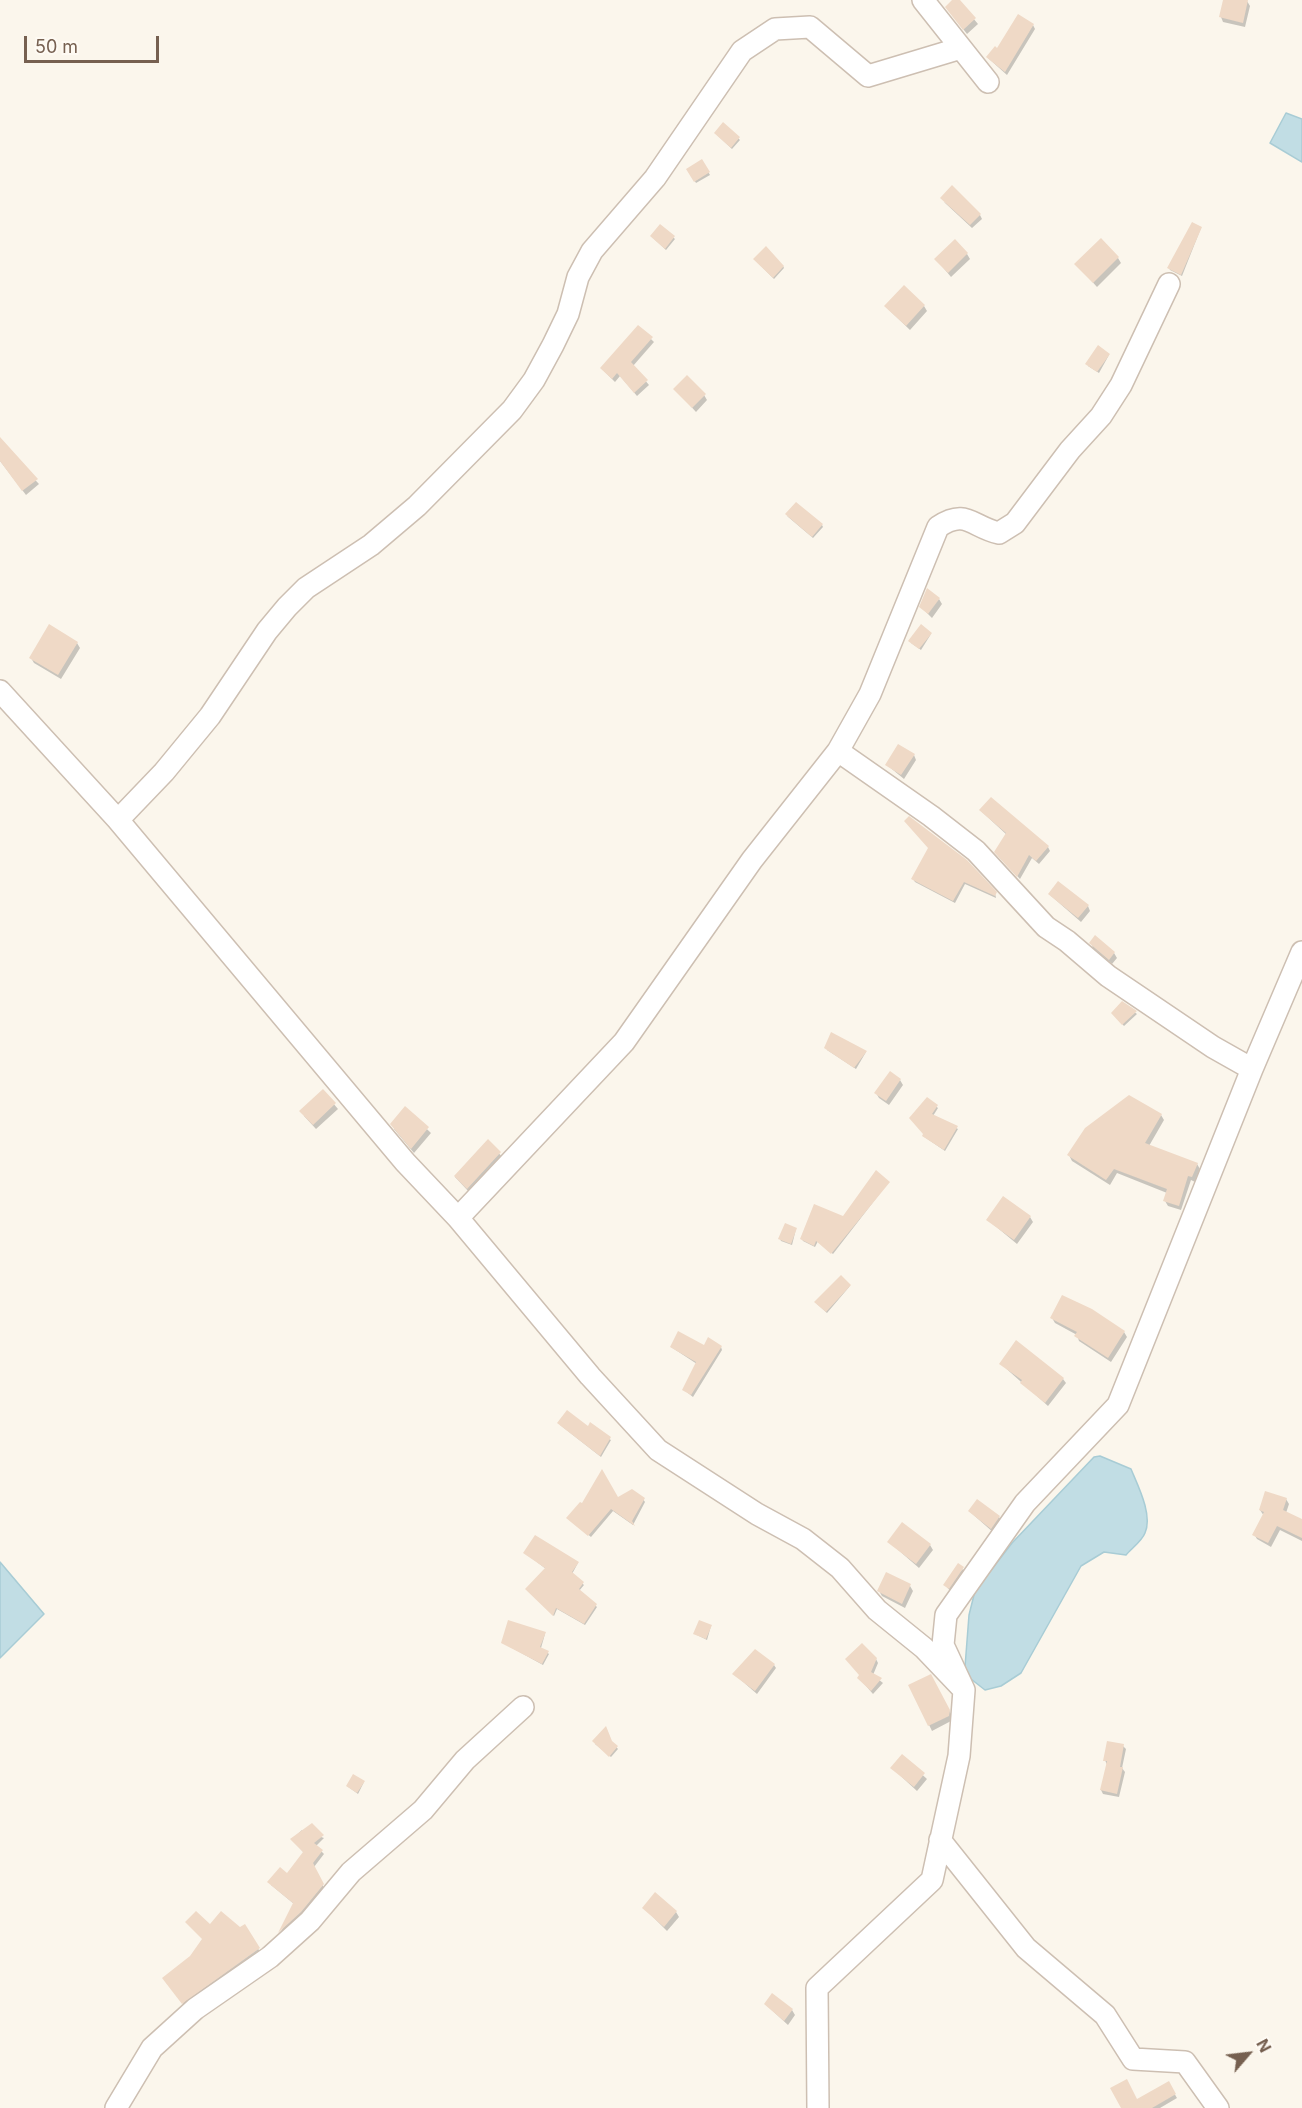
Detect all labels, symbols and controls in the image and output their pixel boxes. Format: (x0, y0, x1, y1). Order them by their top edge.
scale bar (27, 24, 162, 62)
text: 50 m (35, 36, 78, 57)
north arrow (1218, 2024, 1278, 2084)
text: N (1252, 2035, 1276, 2056)

